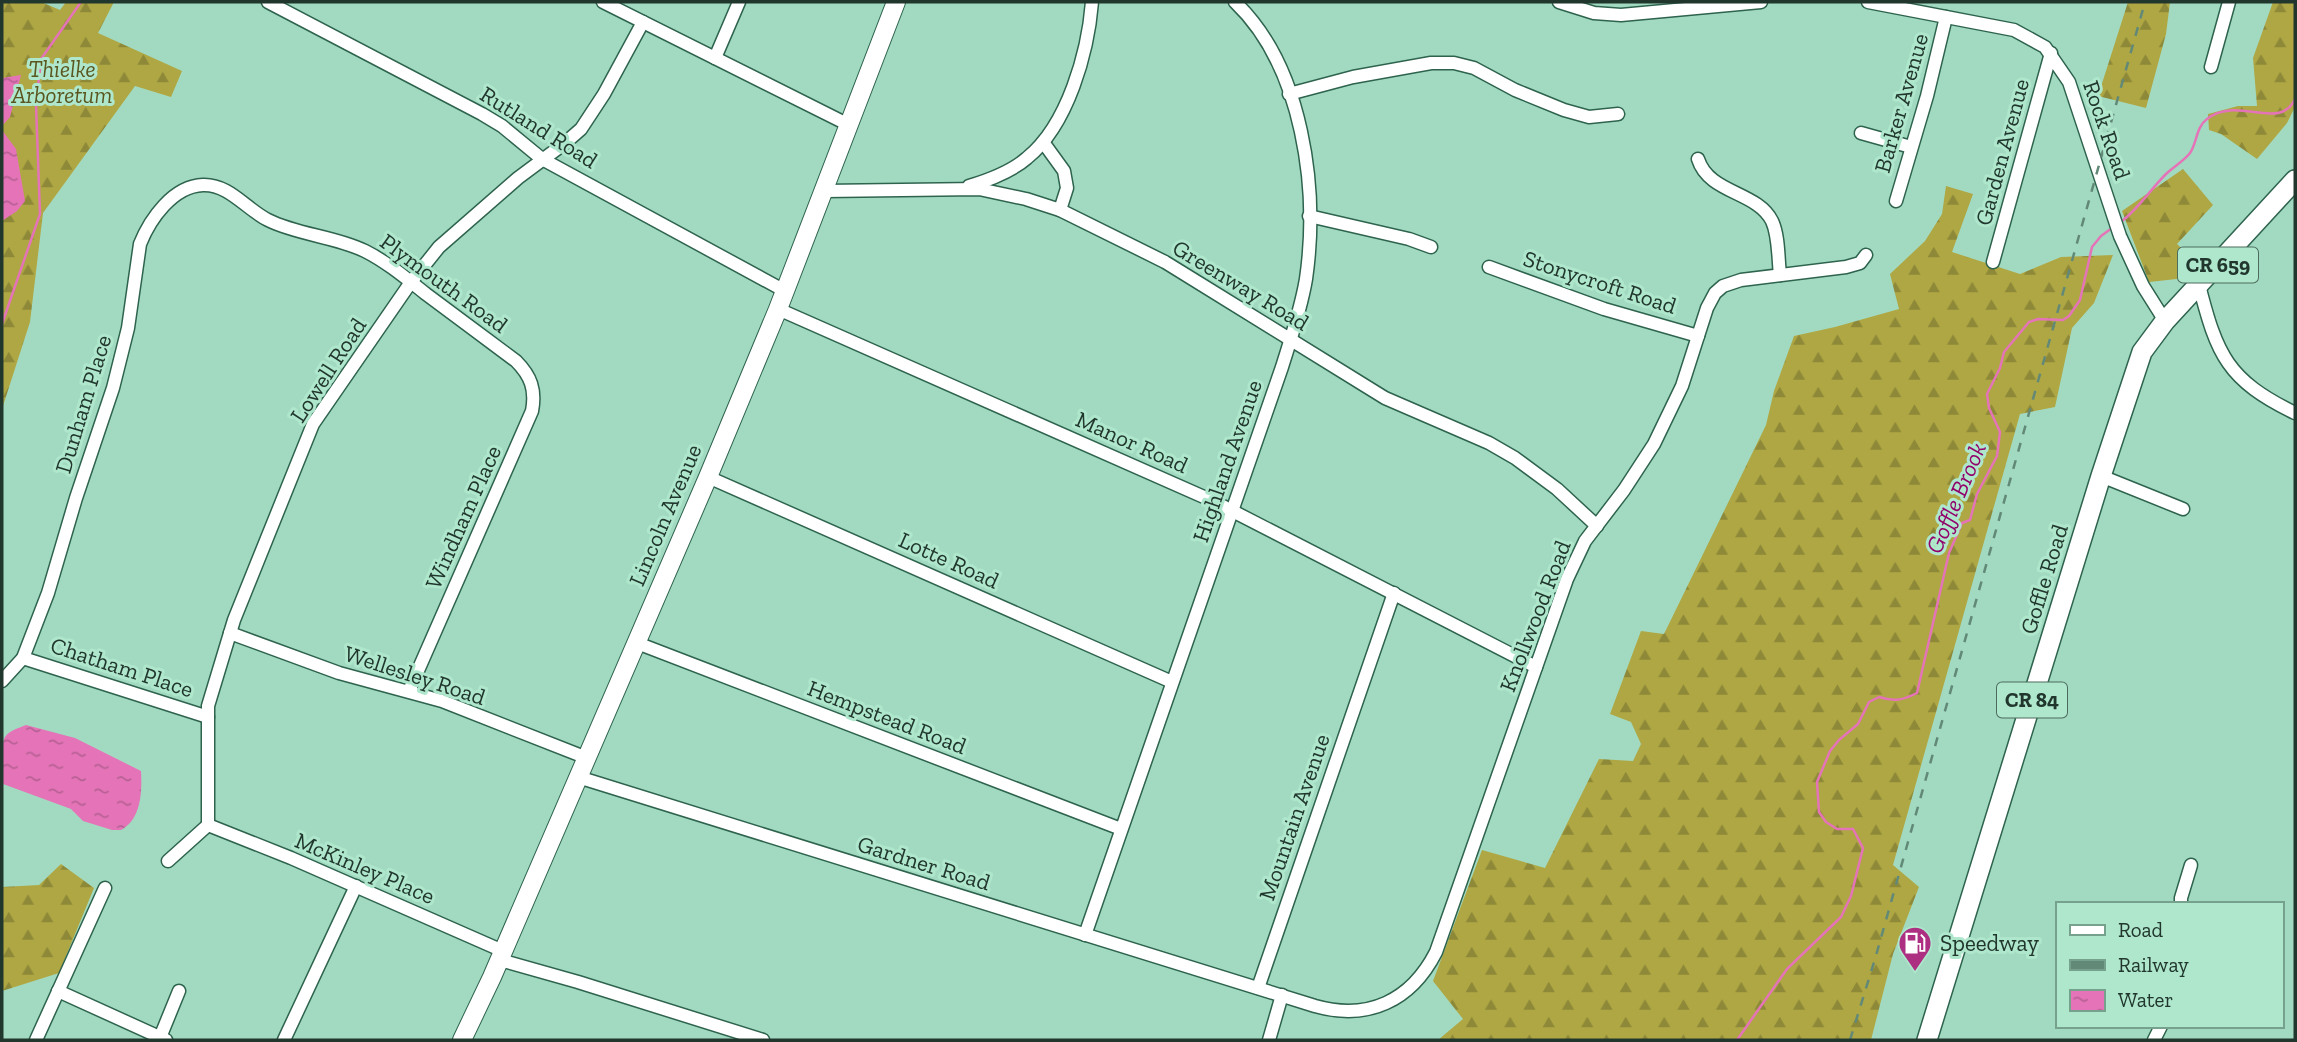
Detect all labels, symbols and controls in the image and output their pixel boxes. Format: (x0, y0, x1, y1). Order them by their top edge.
street label: Barker Avenue (1868, 30, 1934, 176)
park label: Thielke Arboretum (11, 55, 112, 109)
street label: Garden Avenue (1969, 76, 2035, 228)
street label: Rock Road (2077, 77, 2137, 184)
street label: Rutland Road (475, 80, 603, 174)
street label: Plymouth Road (375, 227, 514, 339)
street label: Greenway Road (1168, 233, 1315, 337)
street label: Stonycroft Road (1520, 244, 1680, 320)
road number: CR 659 (2178, 247, 2258, 282)
street label: Lowell Road (284, 312, 372, 428)
street label: Dunham Place (49, 331, 117, 477)
street label: Highland Avenue (1186, 376, 1268, 546)
street label: Manor Road (1071, 405, 1193, 479)
water label: Goffle Brook (1919, 438, 1992, 558)
street label: Lincoln Avenue (623, 440, 707, 590)
street label: Windham Place (419, 441, 507, 593)
street label: Goffle Road (2014, 520, 2074, 637)
street label: Lotte Road (894, 525, 1004, 595)
street label: Knollwood Road (1493, 536, 1577, 696)
street label: Chatham Place (47, 631, 197, 703)
street label: Wellesley Road (341, 639, 489, 711)
street label: Hempstead Road (804, 674, 971, 760)
road number: CR 84 (1997, 682, 2067, 718)
street label: Mountain Avenue (1252, 730, 1336, 904)
street label: McKinley Place (291, 826, 439, 910)
street label: Gardner Road (854, 830, 994, 897)
legend (2056, 902, 2283, 1028)
text: Road (2118, 917, 2164, 942)
fuel station icon: Speedway (1896, 924, 1934, 973)
place label: Speedway (1940, 929, 2039, 957)
text: Railway (2118, 952, 2189, 977)
text: Water (2118, 987, 2173, 1012)

